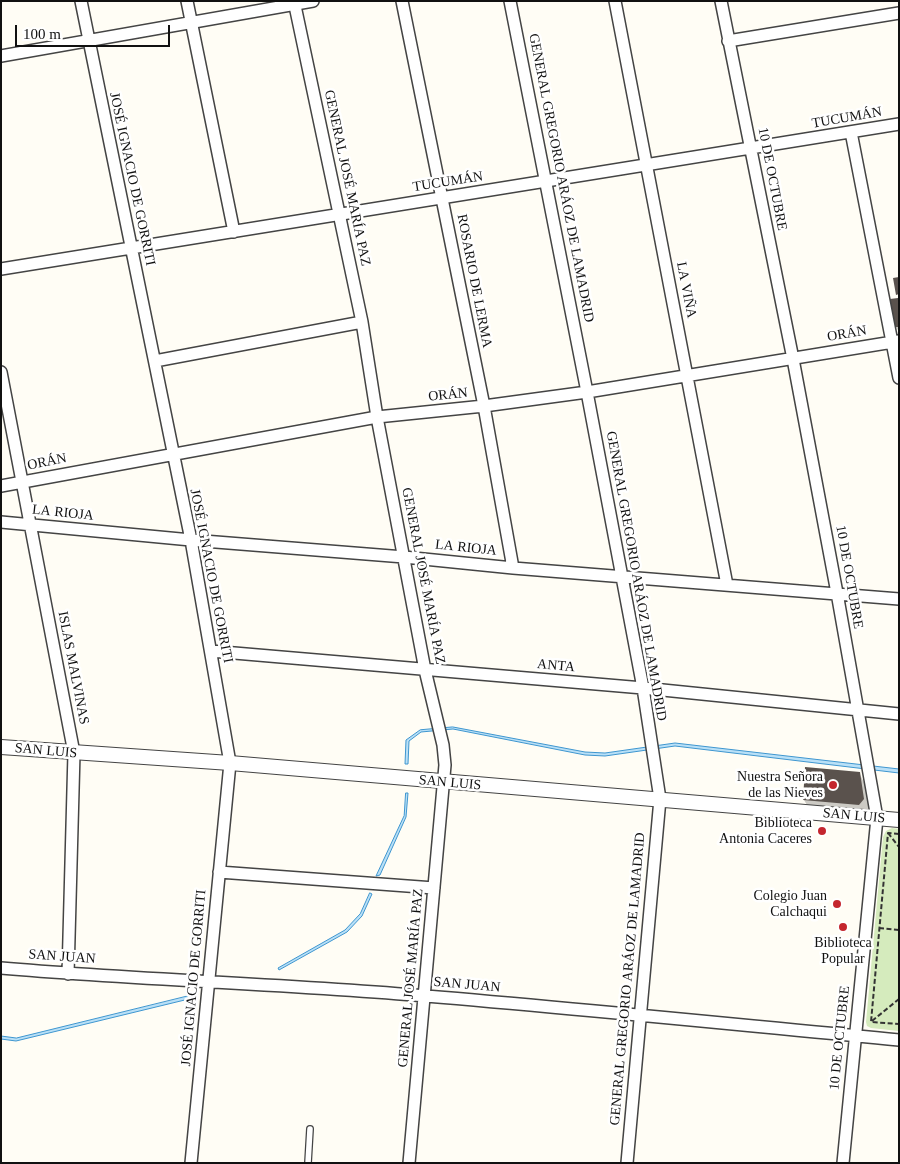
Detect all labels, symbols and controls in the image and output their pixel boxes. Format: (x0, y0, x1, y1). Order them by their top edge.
scale bar (18, 15, 172, 47)
text: 100 m (23, 26, 61, 42)
street label: GENERAL GREGORIO ARÁOZ DE LAMADRID (525, 32, 597, 324)
street label: GENERAL JOSÉ MARÍA PAZ (320, 88, 374, 268)
street label: JOSÉ IGNACIO DE GORRITI (105, 91, 159, 267)
street label: TUCUMÁN (811, 104, 883, 132)
street label: 10 DE OCTUBRE (754, 126, 790, 232)
street label: TUCUMÁN (412, 168, 484, 196)
street label: ROSARIO DE LERMA (453, 213, 495, 349)
street label: LA VIÑA (672, 260, 700, 320)
street label: ORÁN (826, 322, 868, 346)
street label: ORÁN (427, 385, 469, 405)
street label: GENERAL GREGORIO ARÁOZ DE LAMADRID (602, 430, 670, 722)
street label: ORÁN (26, 450, 68, 474)
street label: GENERAL JOSÉ MARÍA PAZ (398, 486, 448, 666)
street label: JOSÉ IGNACIO DE GORRITI (186, 488, 236, 664)
street label: LA RIOJA (31, 501, 95, 525)
street label: 10 DE OCTUBRE (832, 524, 866, 630)
street label: LA RIOJA (434, 536, 498, 560)
street label: ISLAS MALVINAS (54, 610, 92, 726)
street label: ANTA (536, 656, 576, 676)
street label: SAN LUIS (14, 740, 78, 762)
place label: Nuestra Señora de las Nieves (737, 769, 823, 802)
street label: SAN LUIS (418, 772, 482, 794)
marker: Nuestra Señora de las Nieves (827, 779, 839, 791)
street label: SAN LUIS (822, 805, 886, 827)
place label: Biblioteca Antonia Caceres (719, 815, 812, 848)
marker: Biblioteca Antonia Caceres (816, 825, 828, 837)
street label: GENERAL GREGORIO ARÁOZ DE LAMADRID (607, 832, 649, 1126)
street label: GENERAL JOSÉ MARÍA PAZ (395, 888, 427, 1068)
place label: Colegio Juan Calchaqui (754, 888, 827, 920)
street label: JOSÉ IGNACIO DE GORRITI (178, 889, 210, 1067)
marker: Colegio Juan Calchaqui (831, 898, 843, 910)
marker: Biblioteca Popular (837, 921, 849, 933)
place label: Biblioteca Popular (814, 935, 872, 968)
street label: SAN JUAN (28, 946, 96, 968)
street label: SAN JUAN (433, 974, 501, 996)
street label: 10 DE OCTUBRE (826, 985, 854, 1091)

